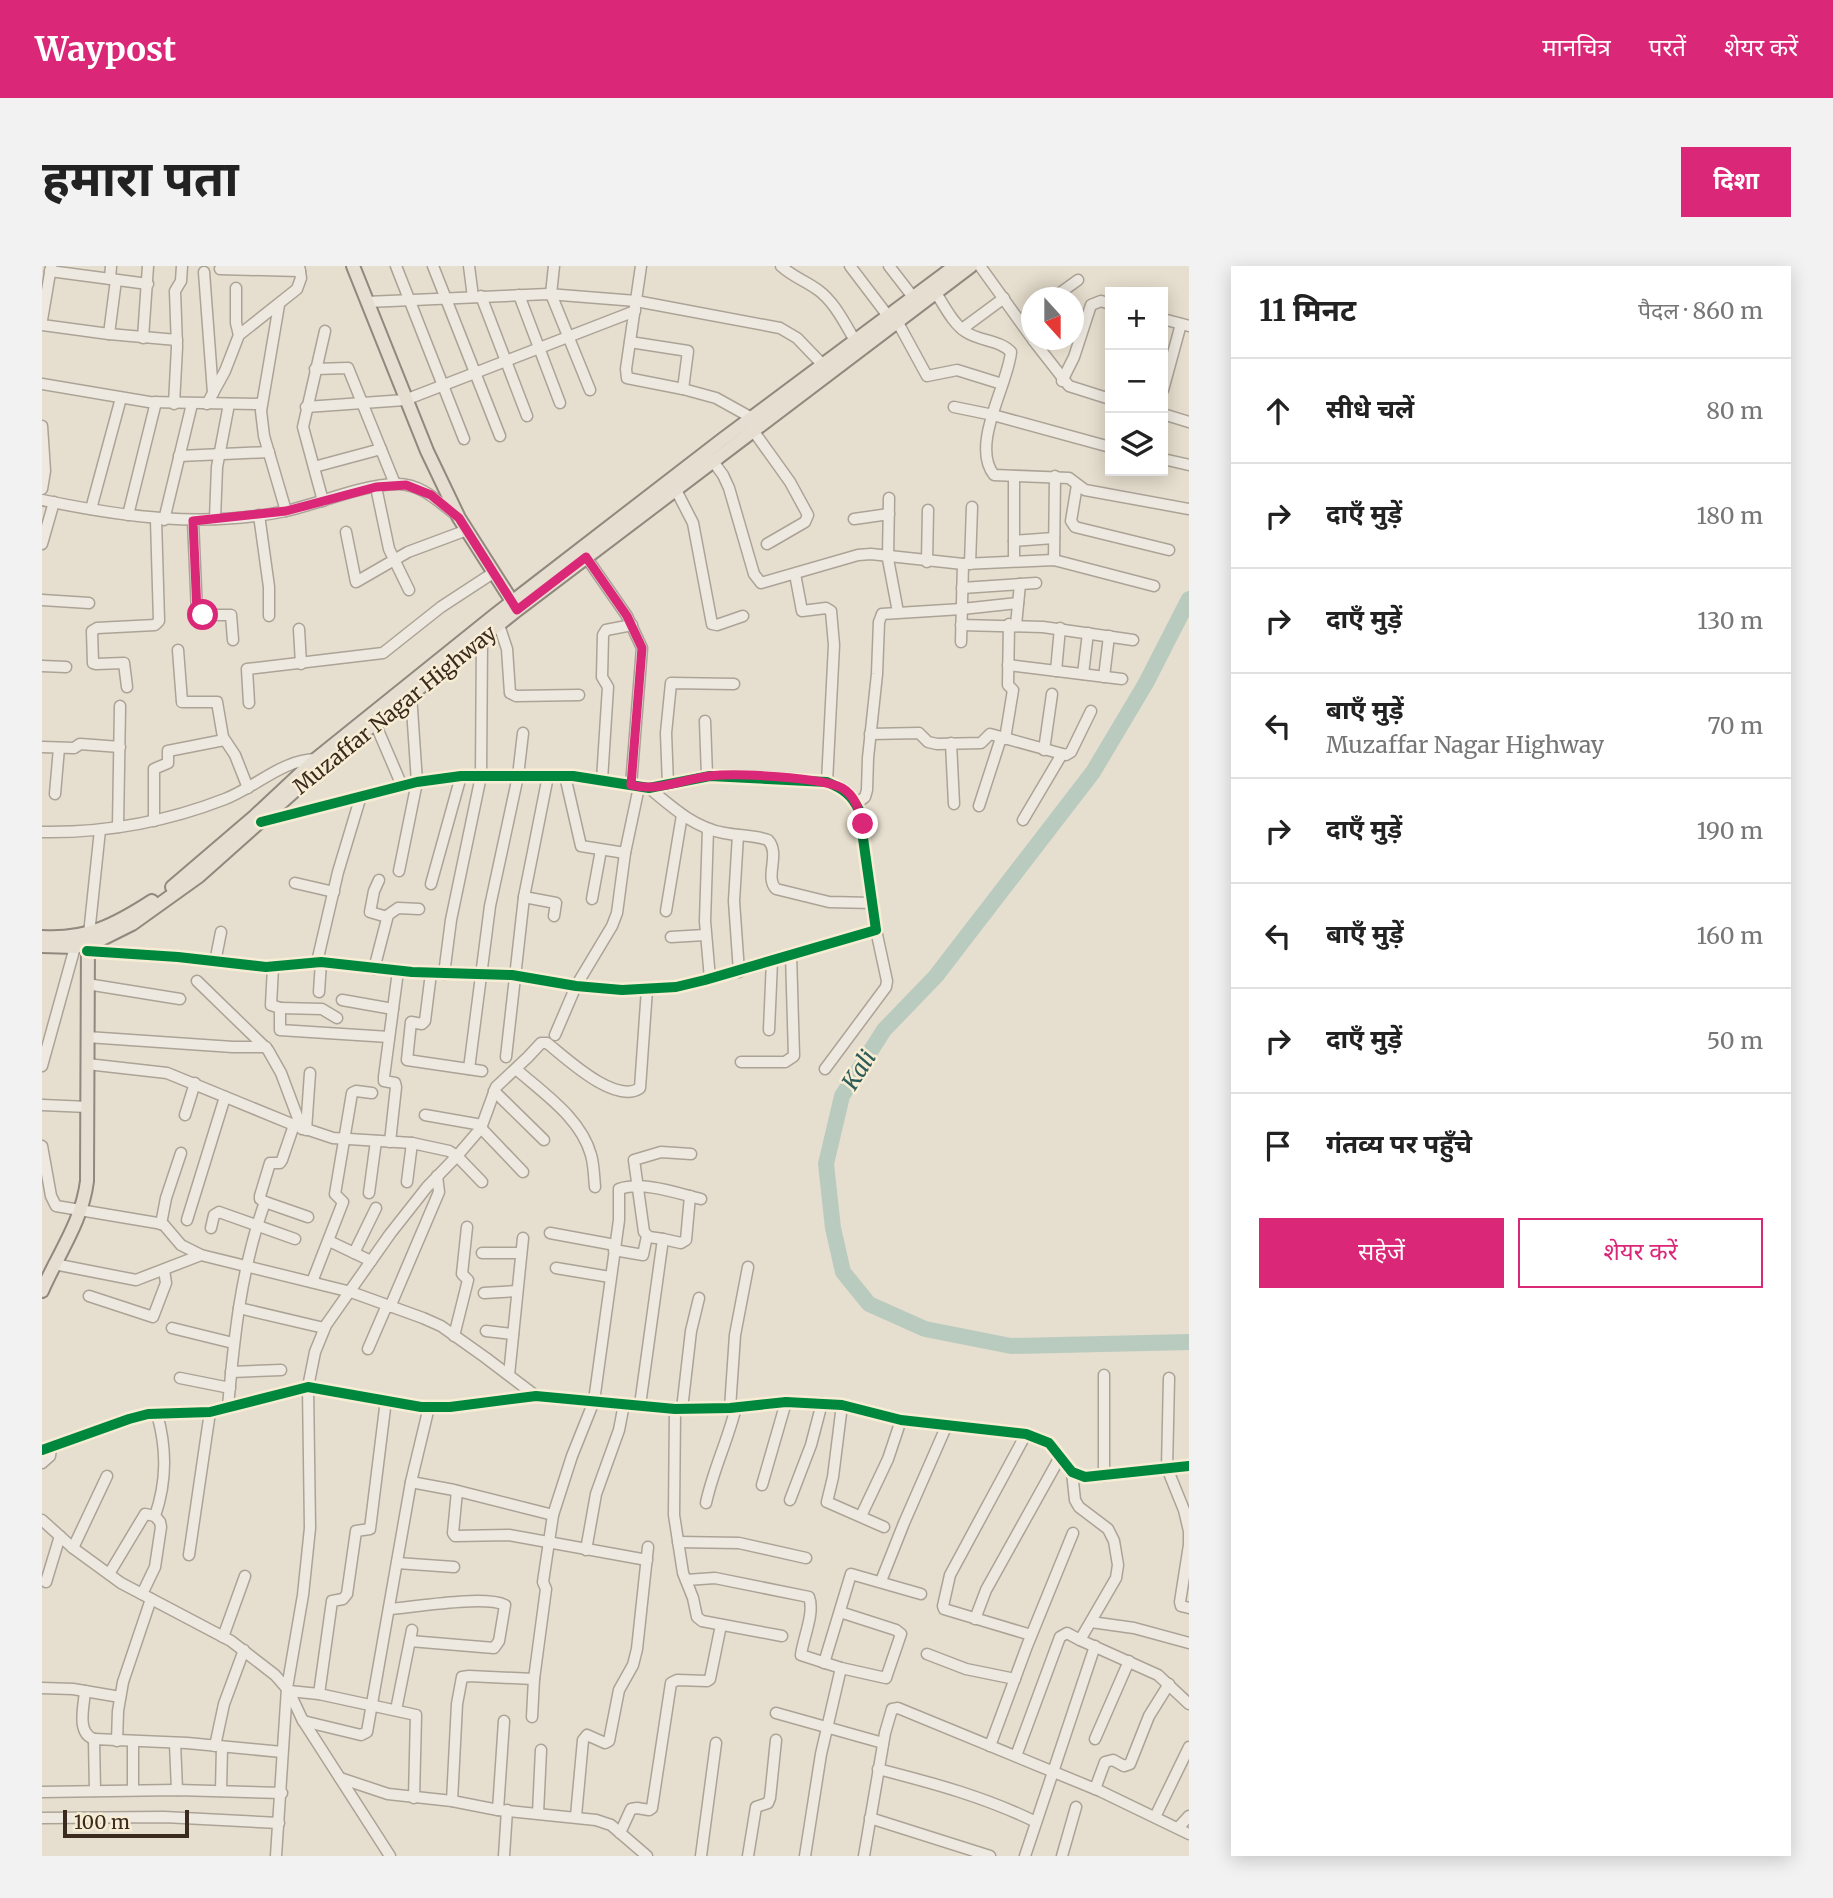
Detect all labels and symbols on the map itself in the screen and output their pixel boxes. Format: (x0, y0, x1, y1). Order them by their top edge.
north arrow (1021, 287, 1084, 350)
route start (187, 599, 218, 630)
street label: Muzaffar Nagar Highway (287, 619, 502, 800)
route end (847, 808, 878, 839)
water label: Kali (835, 1044, 882, 1096)
scale bar (63, 1807, 189, 1839)

